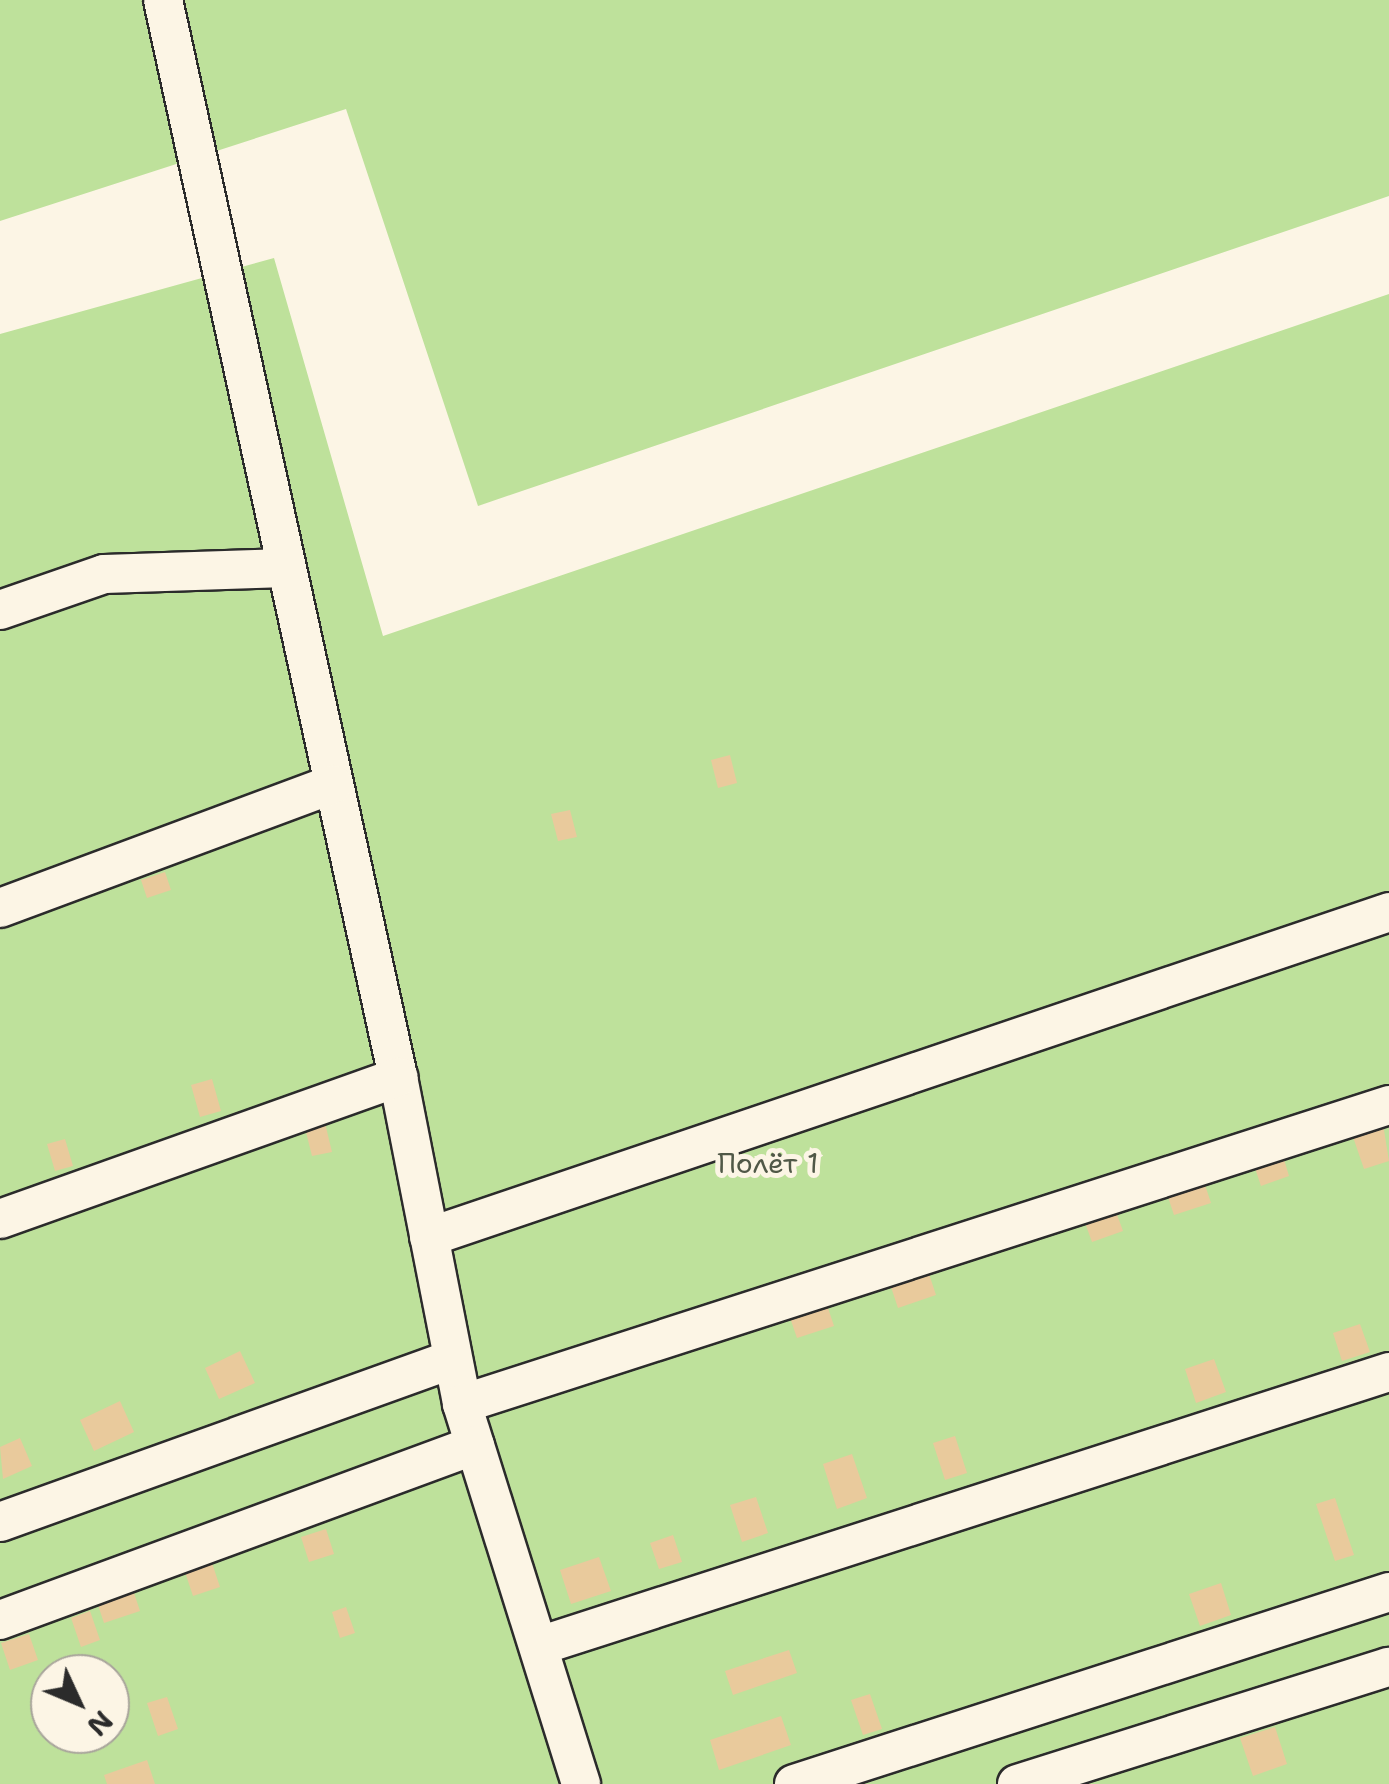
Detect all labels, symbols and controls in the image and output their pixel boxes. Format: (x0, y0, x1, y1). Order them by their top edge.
park label: Полёт 1 (717, 1146, 819, 1180)
north arrow (30, 1654, 130, 1754)
text: N (79, 1702, 122, 1745)

